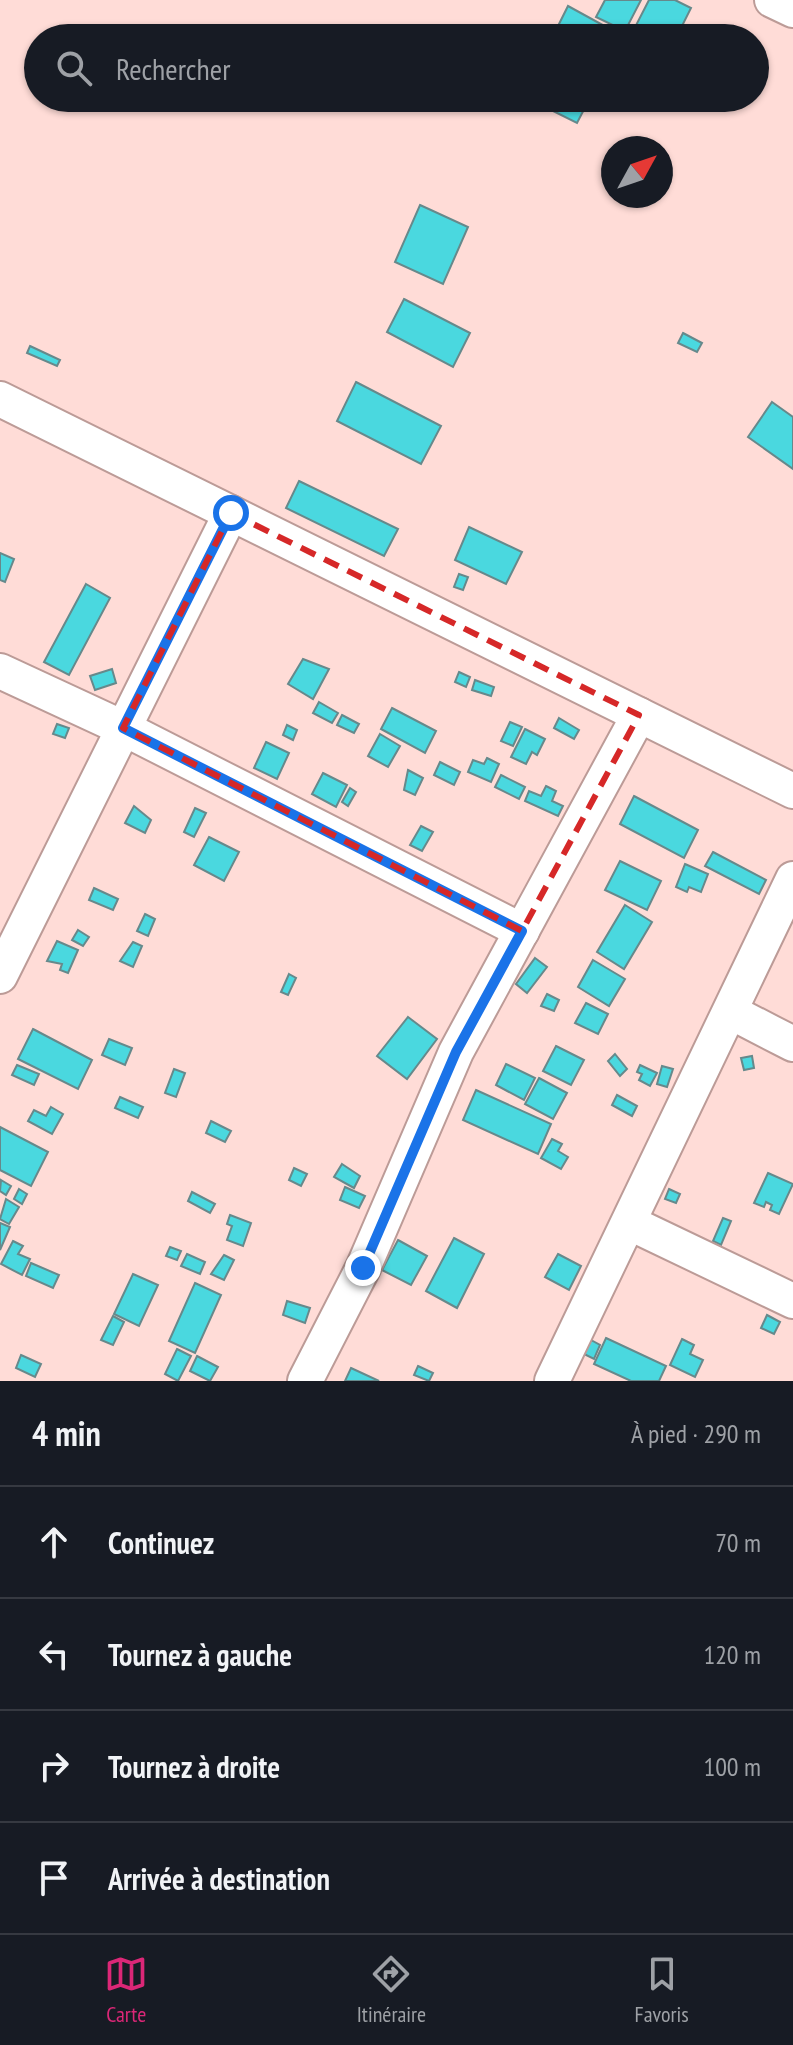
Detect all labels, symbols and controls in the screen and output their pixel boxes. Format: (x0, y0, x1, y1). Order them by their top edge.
search box (24, 24, 769, 112)
icon: search (52, 46, 96, 90)
text: Rechercher (116, 49, 230, 88)
north arrow (601, 136, 673, 208)
route start (213, 495, 249, 531)
route end (345, 1250, 381, 1286)
text: 4 min (32, 1411, 101, 1455)
text: À pied · 290 m (631, 1417, 761, 1450)
icon: ahead (32, 1520, 76, 1564)
text: Continuez (108, 1523, 214, 1562)
text: 70 m (715, 1526, 761, 1559)
icon: left (32, 1632, 76, 1676)
text: Tournez à gauche (108, 1635, 292, 1674)
text: 120 m (703, 1638, 761, 1671)
icon: right (32, 1744, 76, 1788)
text: Tournez à droite (108, 1747, 280, 1786)
text: 100 m (703, 1750, 761, 1783)
icon: arrive (32, 1856, 76, 1900)
text: Arrivée à destination (108, 1859, 330, 1898)
tab: Carte (104, 1952, 148, 2028)
tab: Itinéraire (357, 1952, 426, 2028)
tab: Favoris (635, 1952, 689, 2028)

